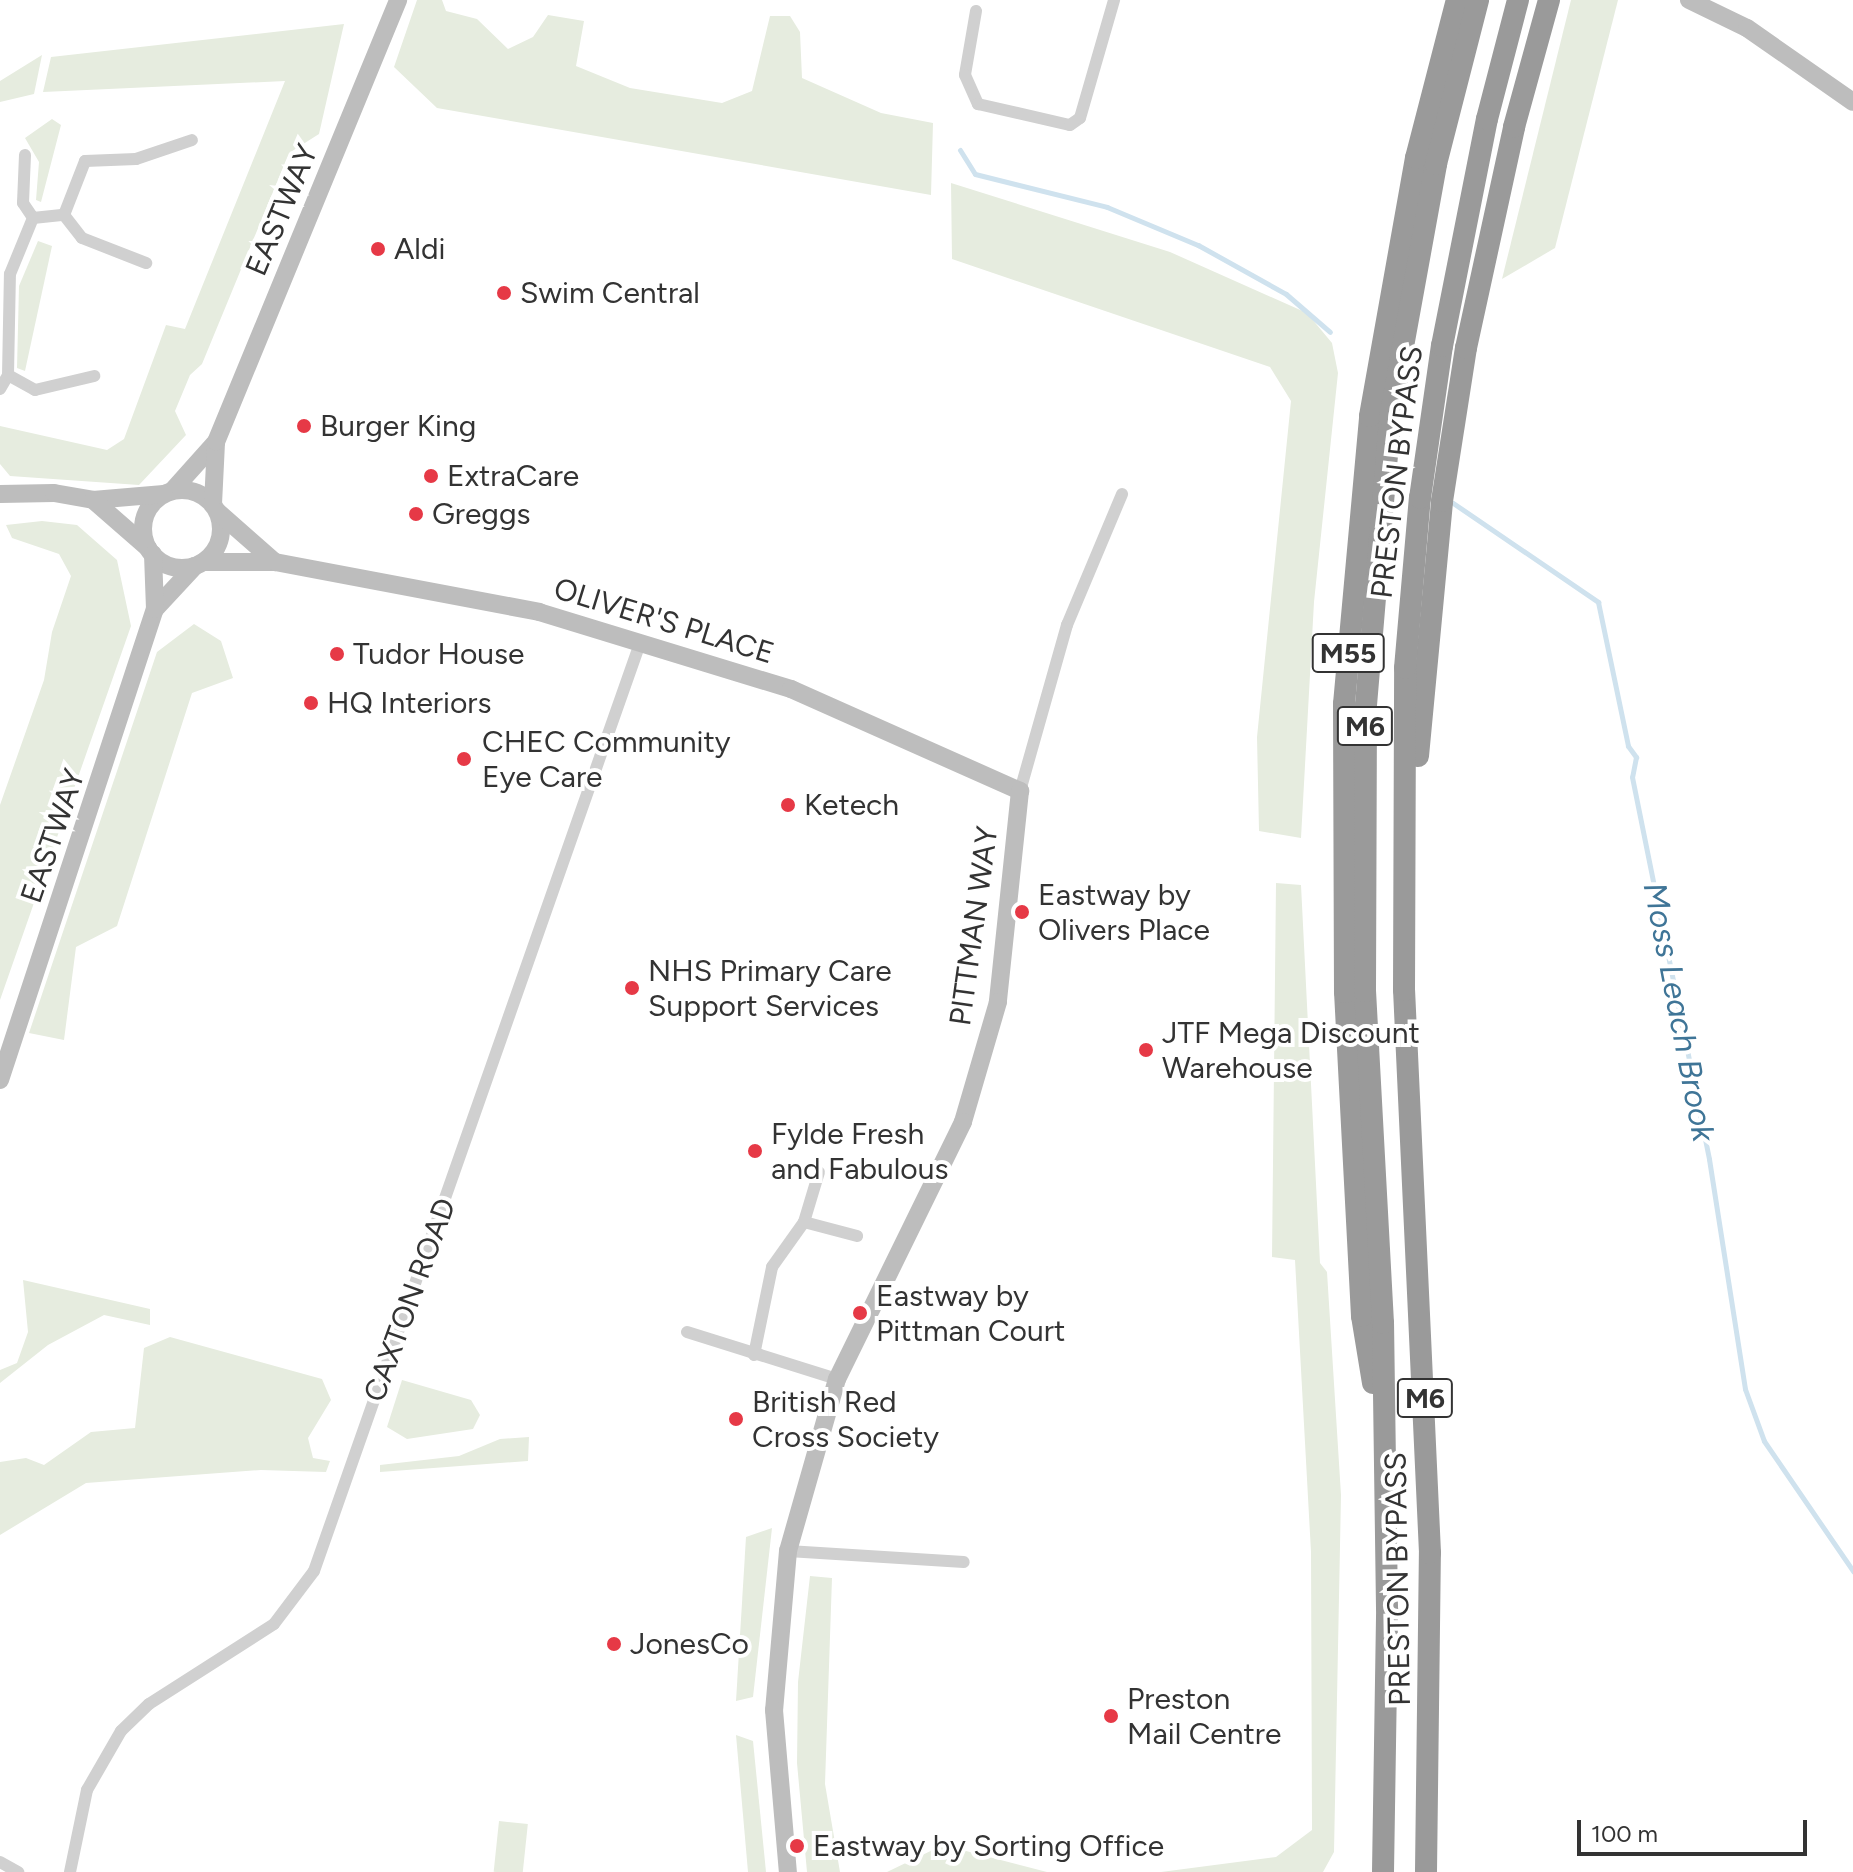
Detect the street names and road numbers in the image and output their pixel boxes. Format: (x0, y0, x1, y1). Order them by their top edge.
street label: EASTWAY (238, 139, 326, 281)
street label: PRESTON BYPASS (1364, 344, 1430, 600)
street label: OLIVER'S PLACE (550, 570, 778, 672)
road number: M55 (1310, 629, 1386, 677)
road number: M6 (1335, 702, 1395, 750)
street label: EASTWAY (13, 764, 93, 908)
street label: PITTMAN WAY (942, 824, 1006, 1028)
street label: CAXTON ROAD (357, 1193, 463, 1407)
road number: M6 (1395, 1374, 1455, 1422)
street label: PRESTON BYPASS (1378, 1452, 1418, 1706)

